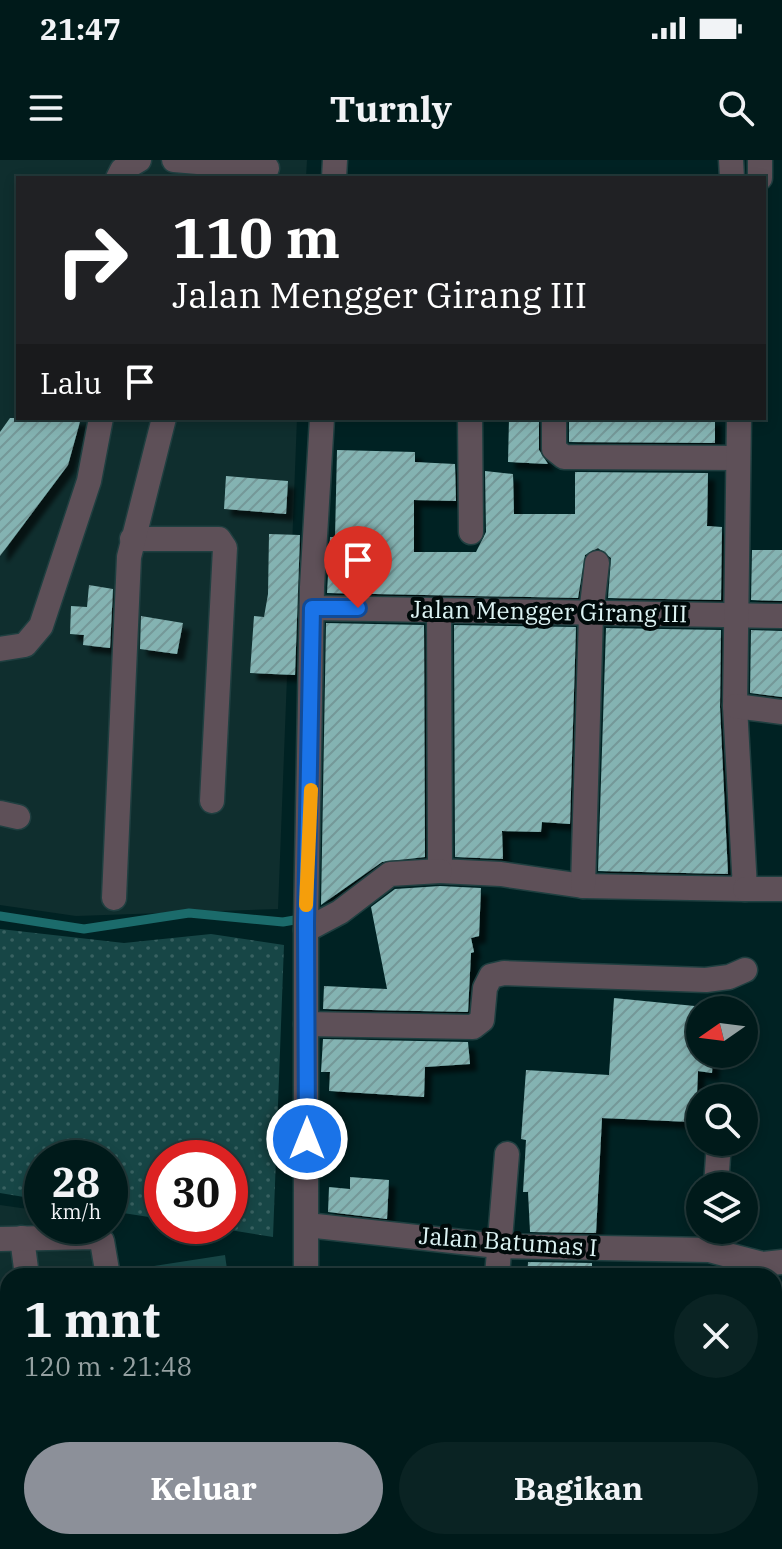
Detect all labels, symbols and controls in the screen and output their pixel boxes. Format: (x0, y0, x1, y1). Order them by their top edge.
text: 21:47 (40, 9, 121, 48)
text: Turnly (330, 85, 452, 132)
icon: menu (24, 86, 68, 130)
icon: search (714, 86, 758, 130)
text: 110 m (172, 201, 340, 273)
icon: right (40, 208, 144, 312)
text: Jalan Mengger Girang III (172, 271, 587, 318)
icon: arrive (118, 360, 162, 404)
text: Lalu (40, 363, 102, 402)
pin (324, 526, 392, 608)
icon: arrive (336, 538, 380, 582)
street label: Jalan Mengger Girang III (410, 593, 688, 629)
north arrow (686, 996, 758, 1068)
map controls (686, 996, 758, 1244)
button: search (686, 1084, 758, 1156)
position arrow (265, 1097, 349, 1181)
speed limit sign: 30 (144, 1140, 248, 1244)
text: 28 (52, 1156, 100, 1208)
button: layers (686, 1172, 758, 1244)
text: km/h (51, 1198, 101, 1225)
street label: Jalan Batumas I (418, 1219, 598, 1263)
text: 1 mnt (24, 1288, 160, 1350)
button: close (674, 1294, 758, 1378)
text: 120 m · 21:48 (24, 1349, 192, 1383)
button: Keluar (24, 1442, 383, 1534)
button: Bagikan (399, 1442, 758, 1534)

